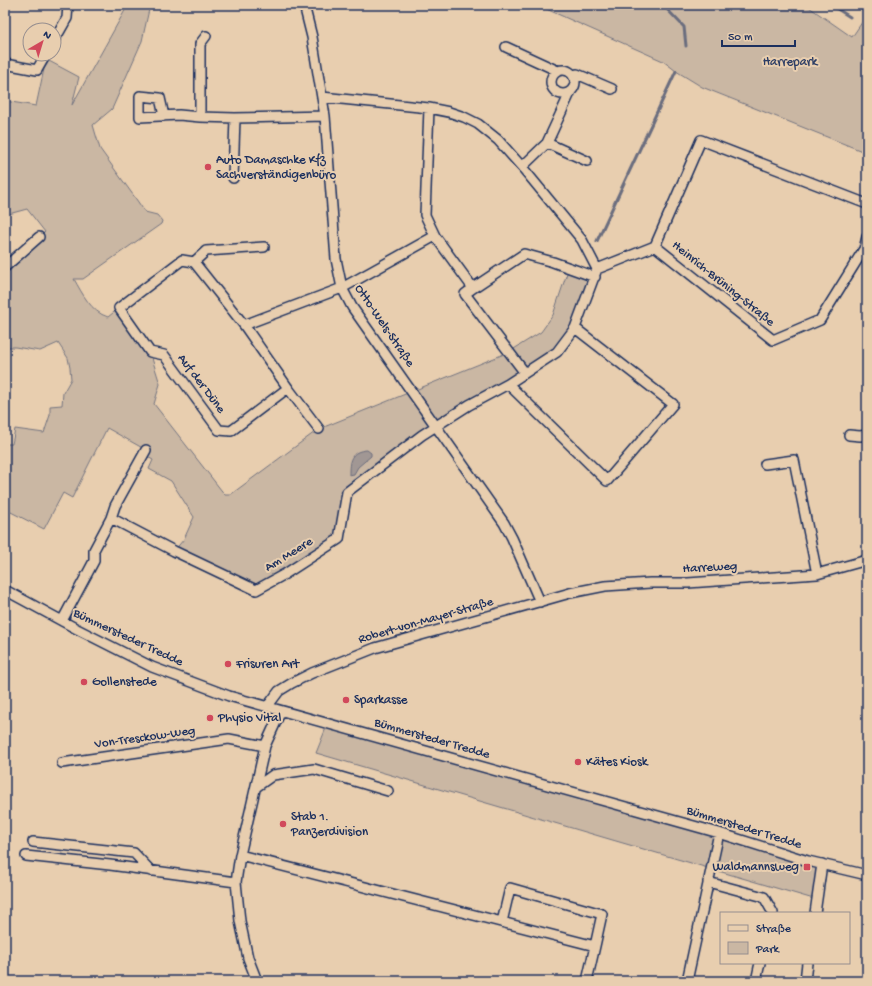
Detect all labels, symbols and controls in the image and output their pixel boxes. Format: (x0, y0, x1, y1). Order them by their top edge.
north arrow (22, 22, 62, 62)
scale bar (722, 22, 795, 48)
text: N (40, 29, 53, 43)
text: 50 m (728, 31, 753, 45)
park label: Harrepark (763, 55, 818, 70)
place label: Auto Damaschke Kfz Sachverständigenbüro (216, 153, 336, 183)
marker: Auto Damaschke Kfz Sachverständigenbüro (203, 162, 213, 172)
street label: Heinrich-Brüning-Straße (669, 238, 778, 330)
street label: Otto-Wels-Straße (351, 282, 417, 370)
street label: Auf der Düne (174, 351, 228, 417)
street label: Am Meere (262, 534, 316, 576)
street label: Harreweg (682, 559, 738, 577)
street label: Robert-von-Mayer-Straße (357, 594, 495, 647)
street label: Bümmersteder Tredde (70, 606, 186, 670)
place label: Frisuren Art (235, 657, 301, 672)
marker: Frisuren Art (223, 659, 233, 669)
place label: Gollenstede (92, 675, 157, 690)
marker: Gollenstede (79, 677, 89, 687)
place label: Sparkasse (354, 693, 408, 708)
marker: Sparkasse (341, 695, 351, 705)
place label: Physio Vital (217, 711, 282, 726)
marker: Physio Vital (205, 713, 215, 723)
street label: Bümmersteder Tredde (371, 715, 492, 763)
street label: Von-Tresckow-Weg (93, 724, 196, 753)
place label: Kätes Kiosk (586, 755, 649, 770)
marker: Kätes Kiosk (573, 757, 583, 767)
street label: Bümmersteder Tredde (684, 803, 804, 853)
place label: Stab 1. Panzerdivision (290, 810, 369, 840)
marker: Stab 1. Panzerdivision (278, 819, 288, 829)
place label: Waldmannsweg (712, 860, 799, 875)
marker: Waldmannsweg (802, 862, 812, 872)
legend (720, 912, 850, 964)
text: Straße (756, 923, 792, 937)
text: Park (755, 943, 781, 957)

